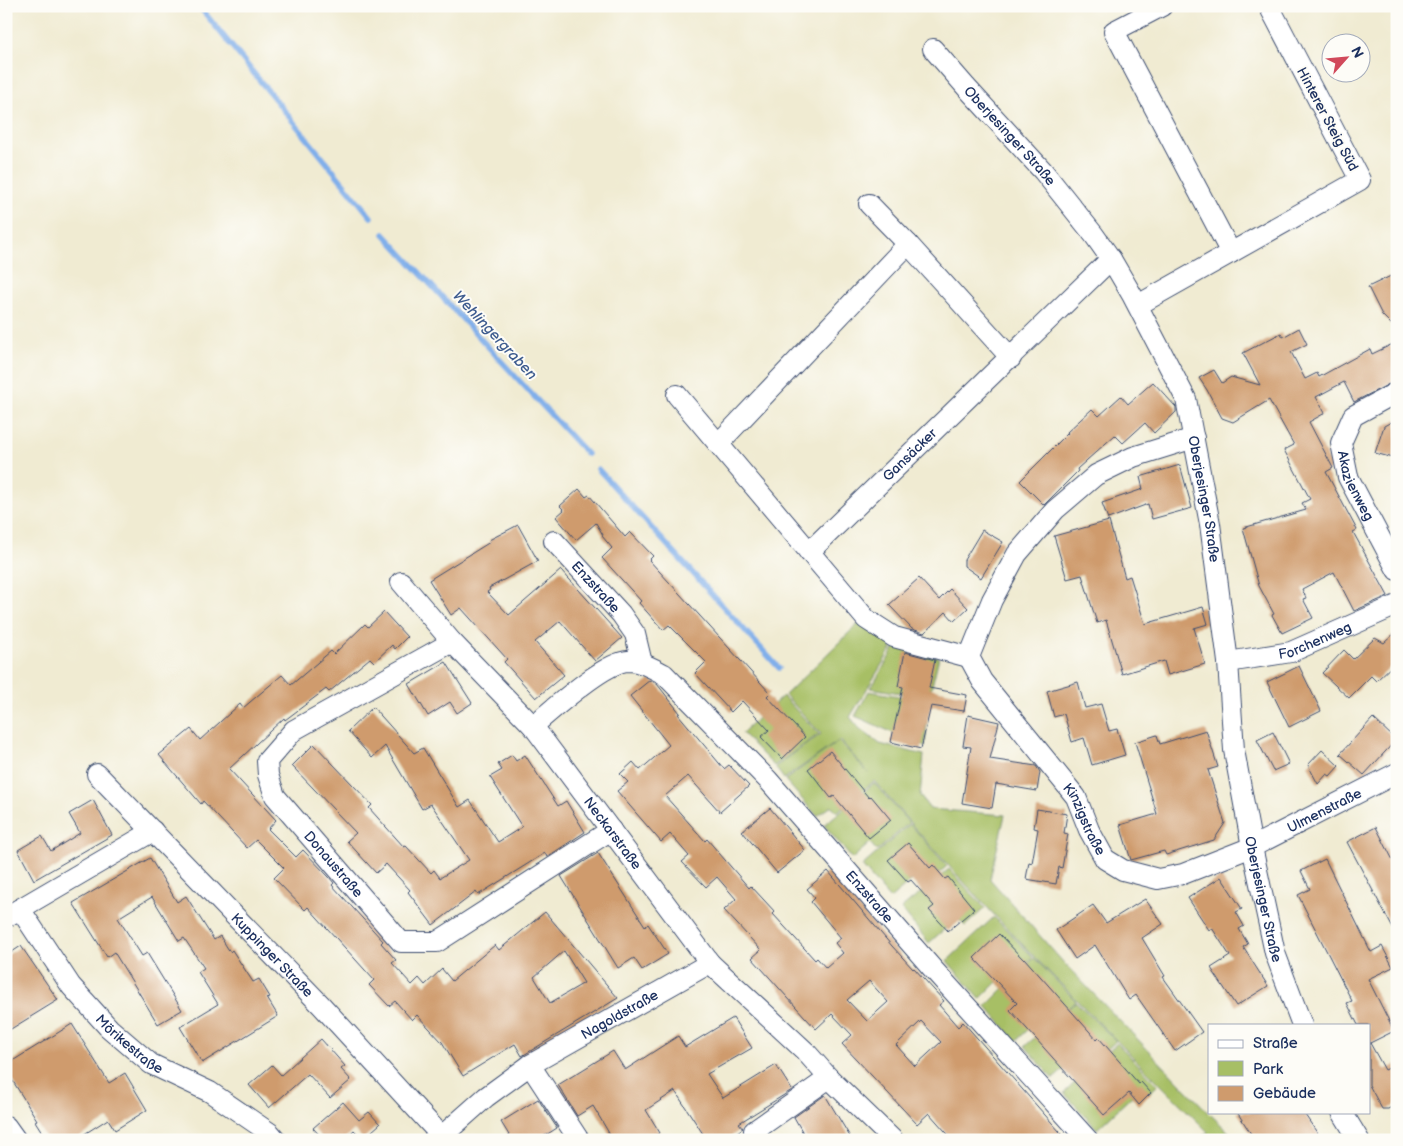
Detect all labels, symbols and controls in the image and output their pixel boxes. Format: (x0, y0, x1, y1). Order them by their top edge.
north arrow (1320, 32, 1370, 82)
text: N (1347, 44, 1367, 61)
street label: Hinterer Steig Süd (1293, 64, 1362, 174)
street label: Oberjesinger Straße (960, 83, 1059, 189)
water label: Wehlingergraben (448, 287, 541, 384)
street label: Gansäcker (879, 424, 941, 485)
street label: Oberjesinger Straße (1184, 434, 1223, 563)
street label: Akazienweg (1334, 449, 1377, 524)
street label: Enzstraße (568, 558, 623, 616)
street label: Forchenweg (1277, 618, 1354, 663)
street label: Kinzigstraße (1059, 780, 1109, 858)
street label: Ulmenstraße (1284, 785, 1365, 837)
street label: Neckarstraße (580, 794, 645, 873)
street label: Donaustraße (300, 828, 366, 901)
street label: Oberjesinger Straße (1241, 835, 1286, 965)
street label: Enzstraße (842, 867, 897, 926)
street label: Kuppinger Straße (227, 910, 317, 1001)
street label: Nagoldstraße (578, 986, 661, 1043)
street label: Mörikestraße (92, 1011, 166, 1077)
legend (1208, 1024, 1370, 1114)
text: Straße (1253, 1034, 1298, 1053)
text: Park (1253, 1060, 1284, 1079)
text: Gebäude (1253, 1084, 1316, 1103)

